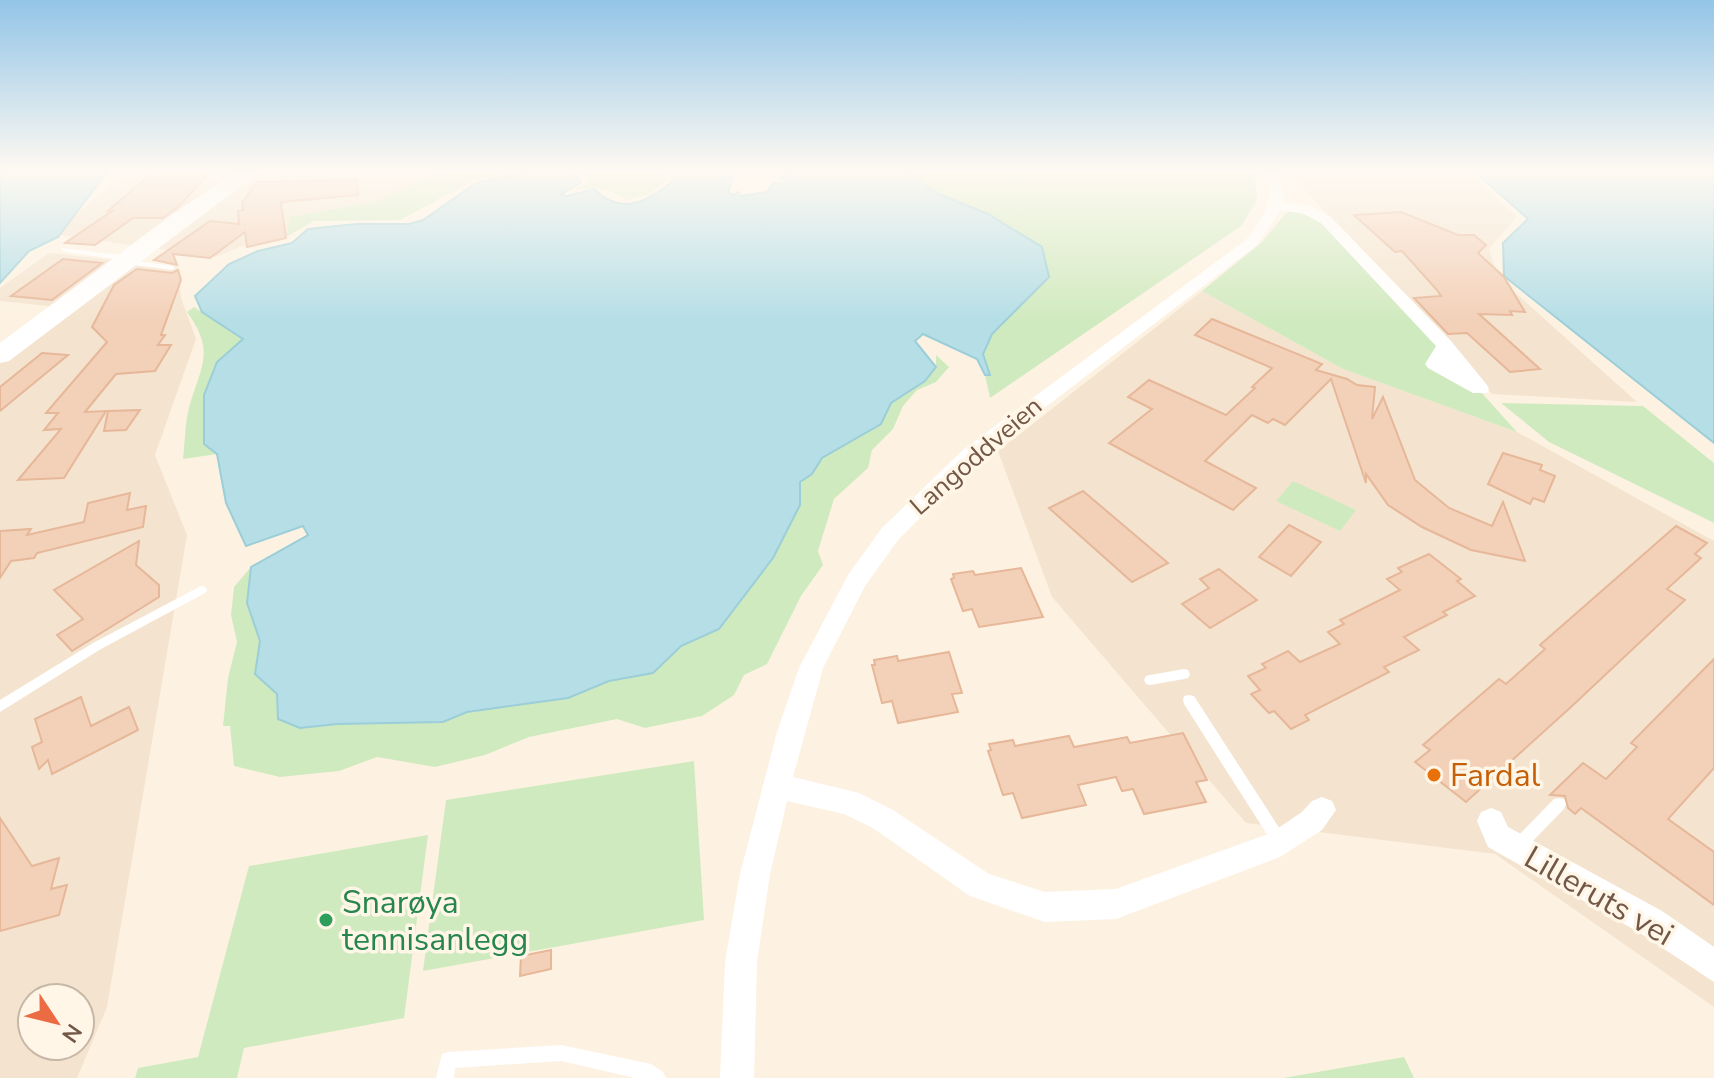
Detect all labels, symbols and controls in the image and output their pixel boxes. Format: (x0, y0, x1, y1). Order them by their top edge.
street label: Langoddveien (903, 389, 1049, 523)
place label: Fardal (1450, 754, 1541, 797)
marker: Fardal (1425, 766, 1443, 784)
street label: Lilleruts vei (1517, 836, 1681, 956)
place label: Snarøya tennisanlegg (342, 881, 528, 961)
marker: Snarøya tennisanlegg (317, 911, 335, 929)
north arrow (16, 982, 96, 1062)
text: N (55, 1018, 89, 1048)

